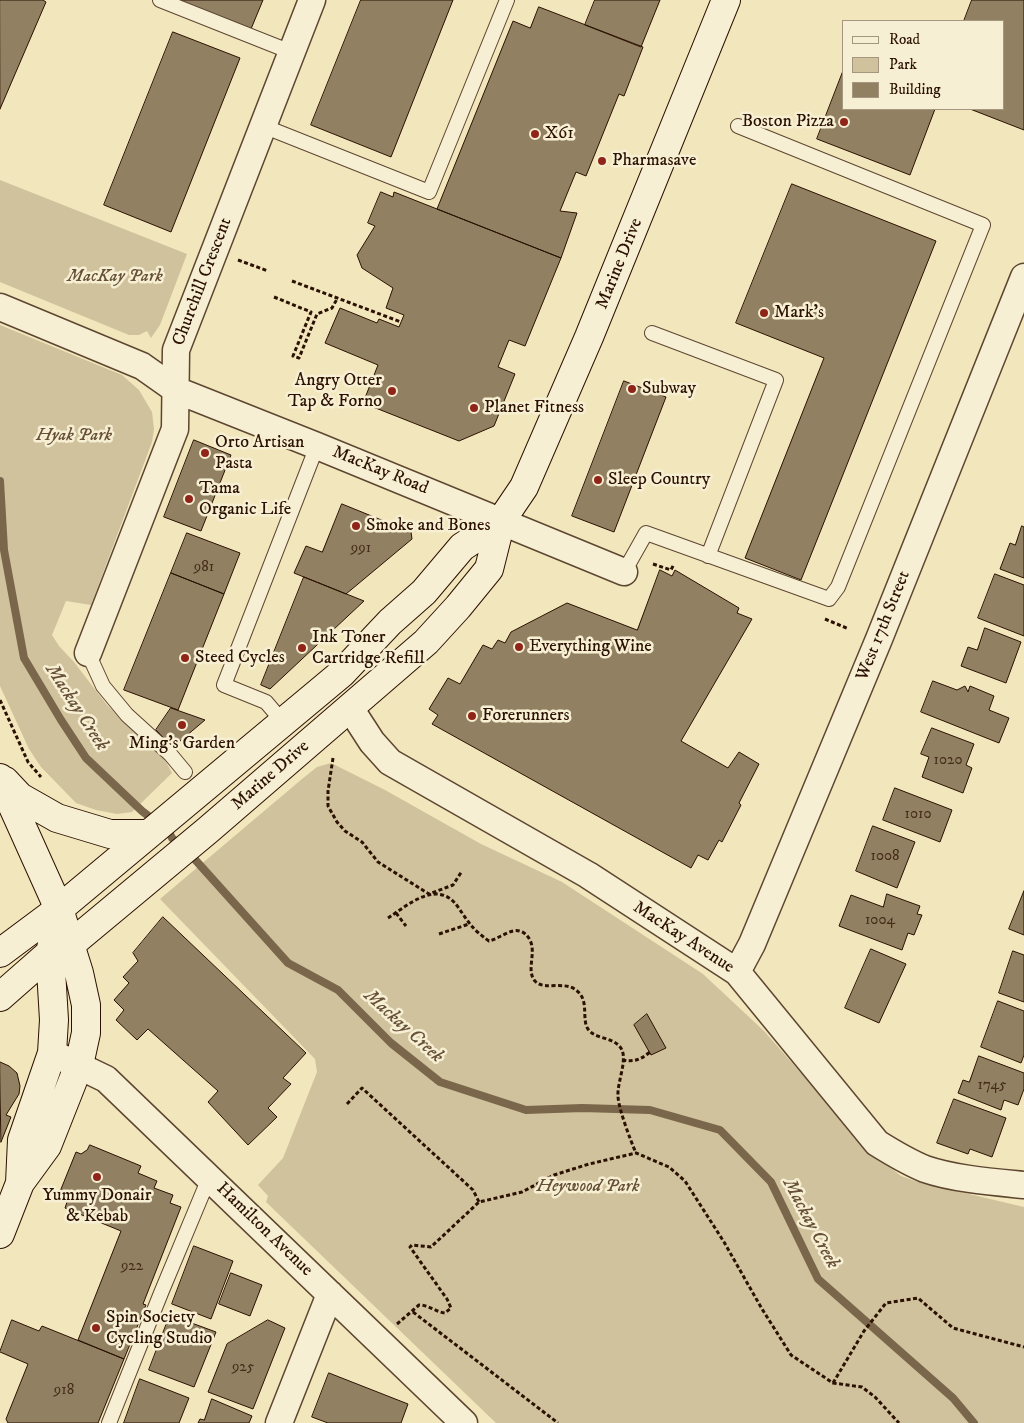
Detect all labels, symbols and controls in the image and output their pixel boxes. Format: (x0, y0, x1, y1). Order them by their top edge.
legend (842, 20, 1004, 110)
text: Road (889, 30, 920, 49)
text: Park (889, 55, 917, 74)
text: Building (889, 80, 941, 99)
place label: Boston Pizza (742, 111, 834, 133)
marker: Boston Pizza (838, 116, 850, 128)
place label: X61 (545, 123, 574, 145)
marker: X61 (529, 128, 541, 140)
place label: Pharmasave (612, 150, 696, 172)
marker: Pharmasave (596, 155, 608, 167)
street label: Churchill Crescent (169, 215, 237, 349)
street label: Marine Drive (592, 215, 648, 313)
park label: MacKay Park (67, 266, 163, 288)
place label: Mark's (774, 302, 824, 324)
marker: Mark's (758, 307, 770, 319)
place label: Angry Otter Tap & Forno (288, 370, 382, 412)
place label: Subway (642, 378, 696, 400)
marker: Subway (626, 383, 638, 395)
marker: Angry Otter Tap & Forno (386, 385, 398, 397)
place label: Planet Fitness (484, 397, 584, 419)
marker: Planet Fitness (468, 402, 480, 414)
park label: Hyak Park (36, 425, 112, 447)
place label: Orto Artisan Pasta (215, 432, 304, 474)
street label: MacKay Road (329, 442, 431, 500)
marker: Orto Artisan Pasta (199, 447, 211, 459)
place label: Sleep Country (608, 469, 710, 491)
marker: Sleep Country (592, 474, 604, 486)
place label: Tama Organic Life (199, 478, 291, 520)
marker: Tama Organic Life (183, 493, 195, 505)
place label: Smoke and Bones (366, 515, 490, 537)
marker: Smoke and Bones (350, 520, 362, 532)
house number: 991 (351, 540, 371, 558)
house number: 981 (194, 559, 214, 577)
street label: West 17th Street (852, 568, 916, 684)
place label: Ink Toner Cartridge Refill (312, 627, 425, 670)
place label: Everything Wine (529, 636, 652, 658)
marker: Everything Wine (513, 641, 525, 653)
marker: Ink Toner Cartridge Refill (296, 642, 308, 654)
place label: Steed Cycles (195, 647, 285, 669)
marker: Steed Cycles (179, 652, 191, 664)
water label: Mackay Creek (39, 660, 113, 756)
place label: Forerunners (482, 705, 570, 727)
marker: Forerunners (466, 710, 478, 722)
marker: Ming’s Garden (176, 719, 188, 731)
place label: Ming’s Garden (129, 733, 235, 755)
street label: Marine Drive (228, 736, 314, 816)
house number: 1020 (934, 752, 962, 770)
house number: 1010 (905, 806, 931, 824)
house number: 1008 (870, 848, 900, 866)
street label: MacKay Avenue (628, 897, 738, 979)
house number: 1004 (865, 912, 895, 930)
water label: Mackay Creek (359, 985, 447, 1069)
house number: 1745 (977, 1077, 1007, 1095)
marker: Yummy Donair & Kebab (91, 1171, 103, 1183)
water label: Mackay Creek (777, 1175, 843, 1273)
park label: Heywood Park (536, 1176, 640, 1198)
street label: Hamilton Avenue (211, 1178, 317, 1282)
place label: Yummy Donair & Kebab (43, 1185, 151, 1228)
house number: 922 (121, 1258, 143, 1276)
place label: Spin Society Cycling Studio (106, 1307, 212, 1350)
marker: Spin Society Cycling Studio (90, 1322, 102, 1334)
house number: 925 (232, 1359, 254, 1377)
house number: 918 (54, 1382, 74, 1400)

